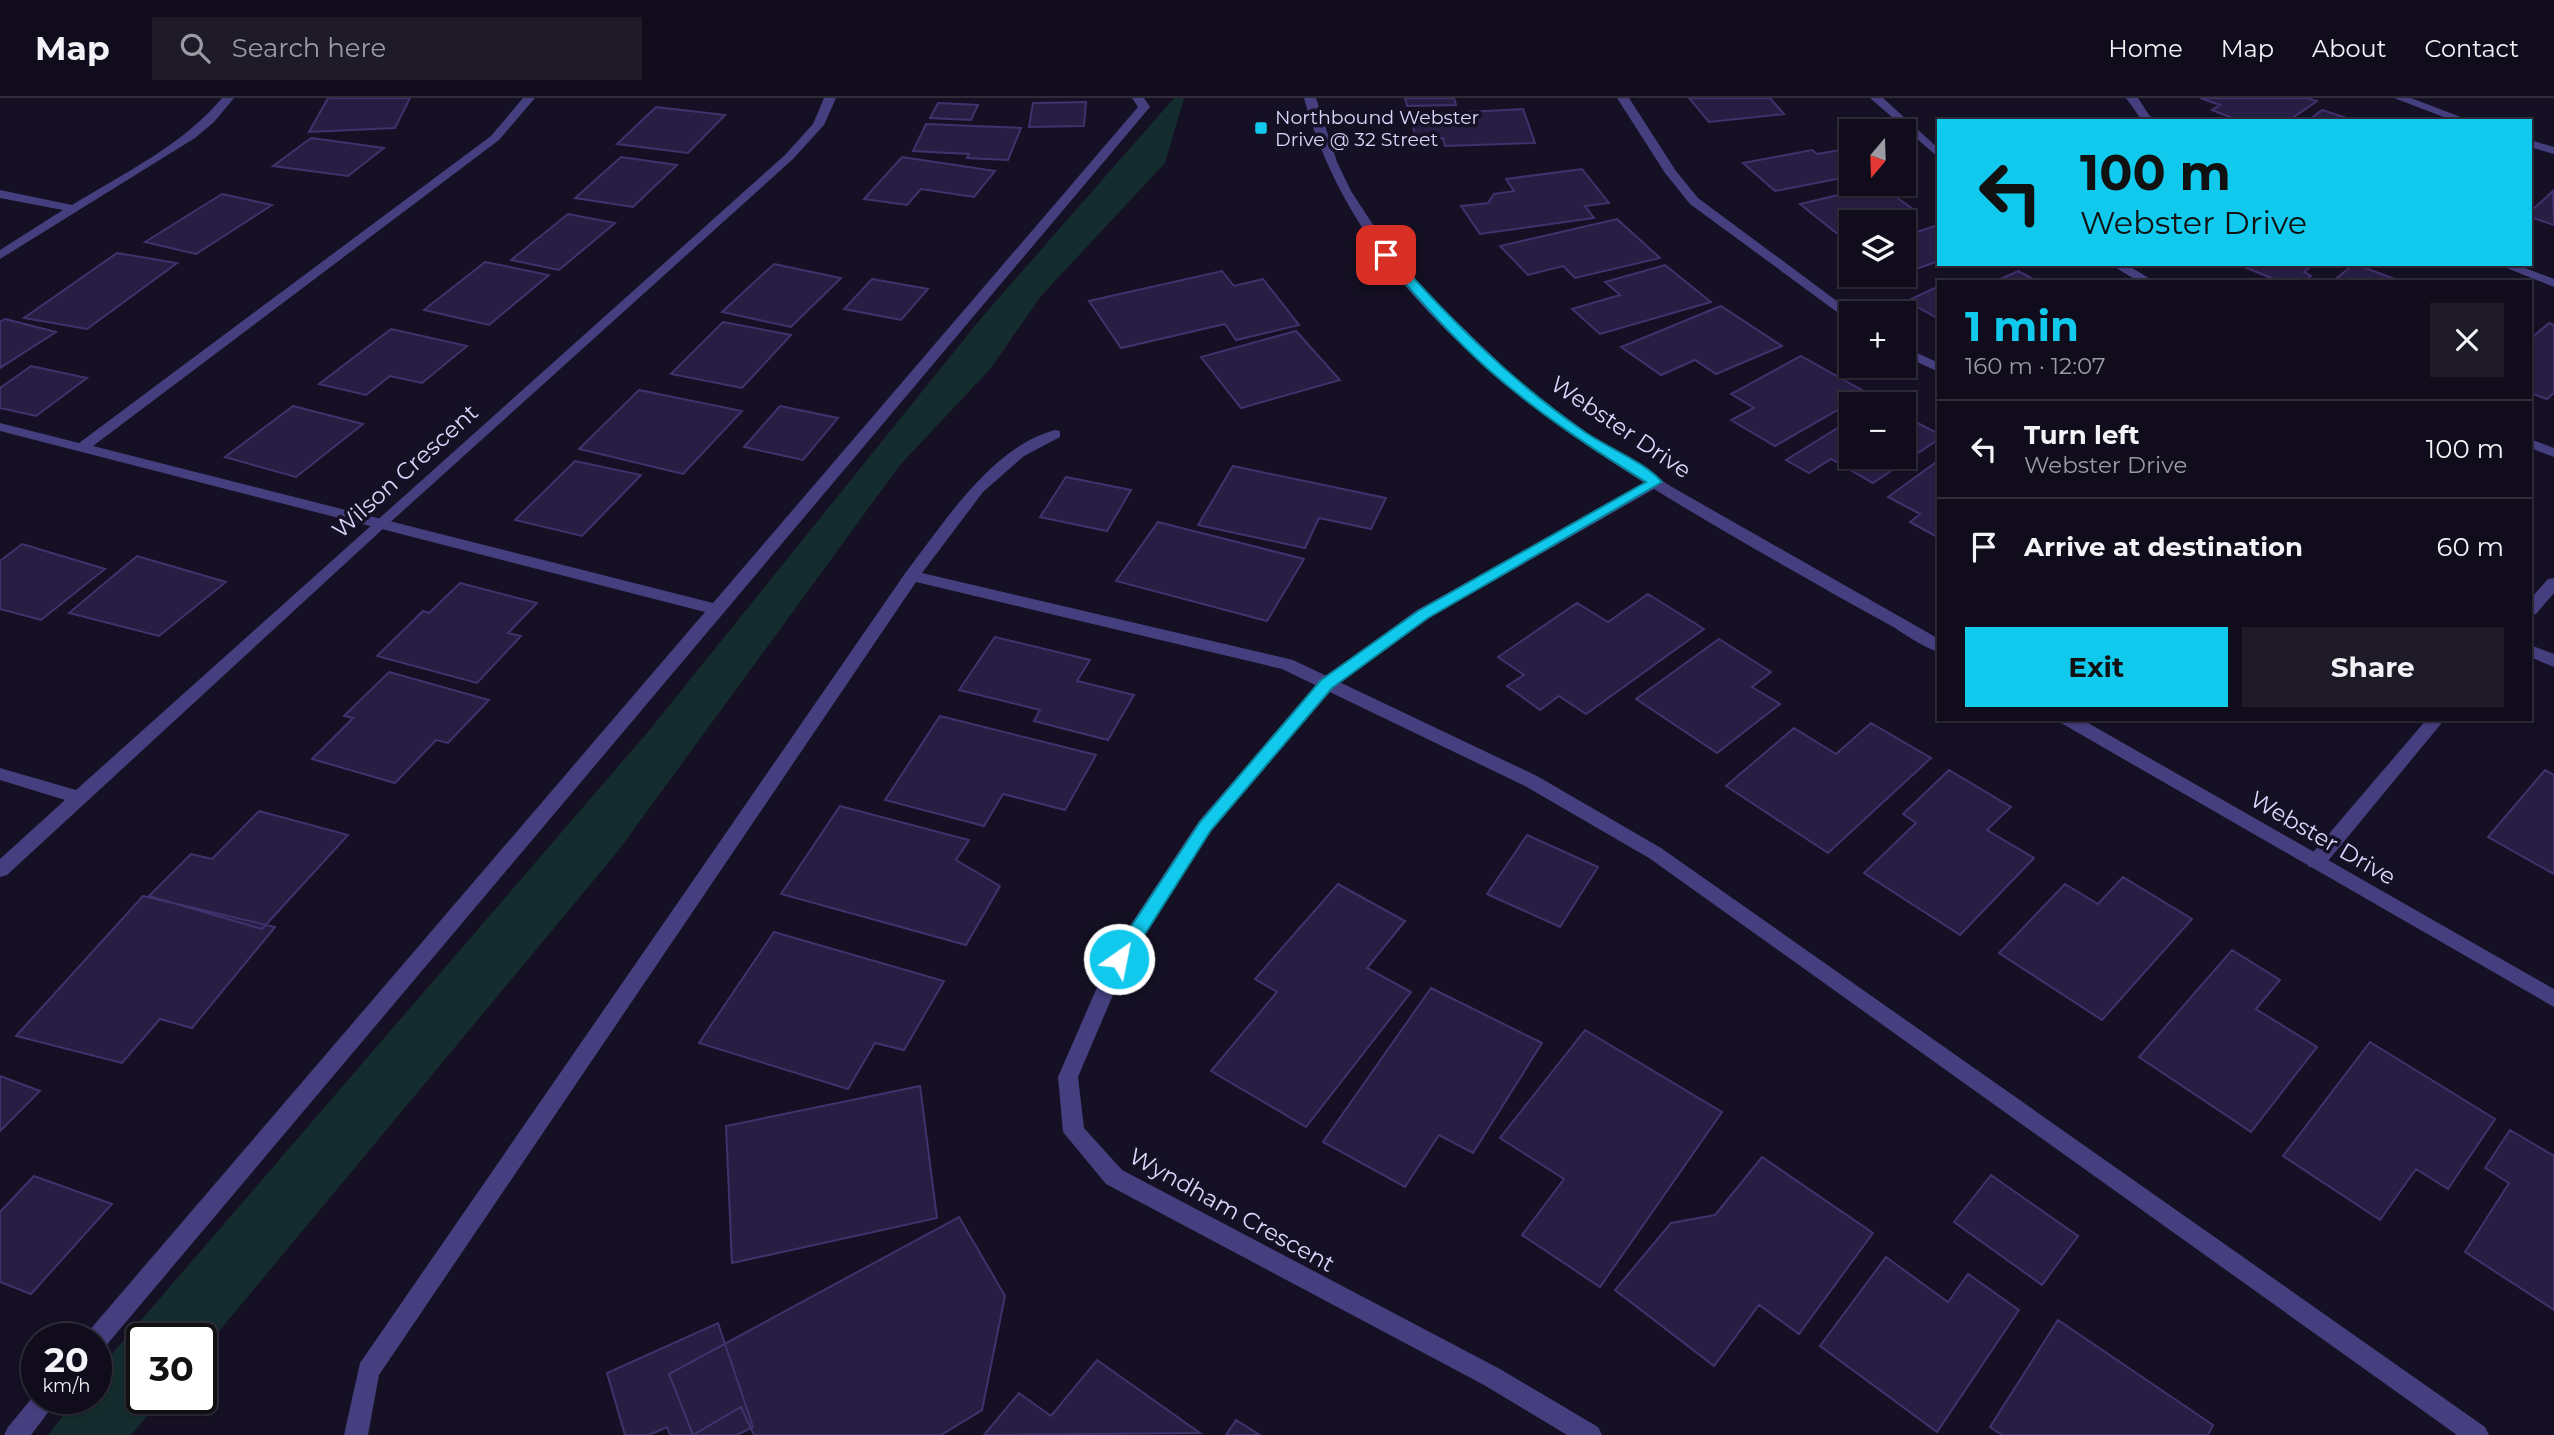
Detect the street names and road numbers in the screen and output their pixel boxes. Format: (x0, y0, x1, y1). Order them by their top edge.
street label: Webster Drive (1545, 370, 1697, 484)
street label: Wilson Crescent (326, 398, 484, 544)
street label: Webster Drive (2245, 785, 2401, 891)
street label: Wyndham Crescent (1124, 1142, 1340, 1278)

